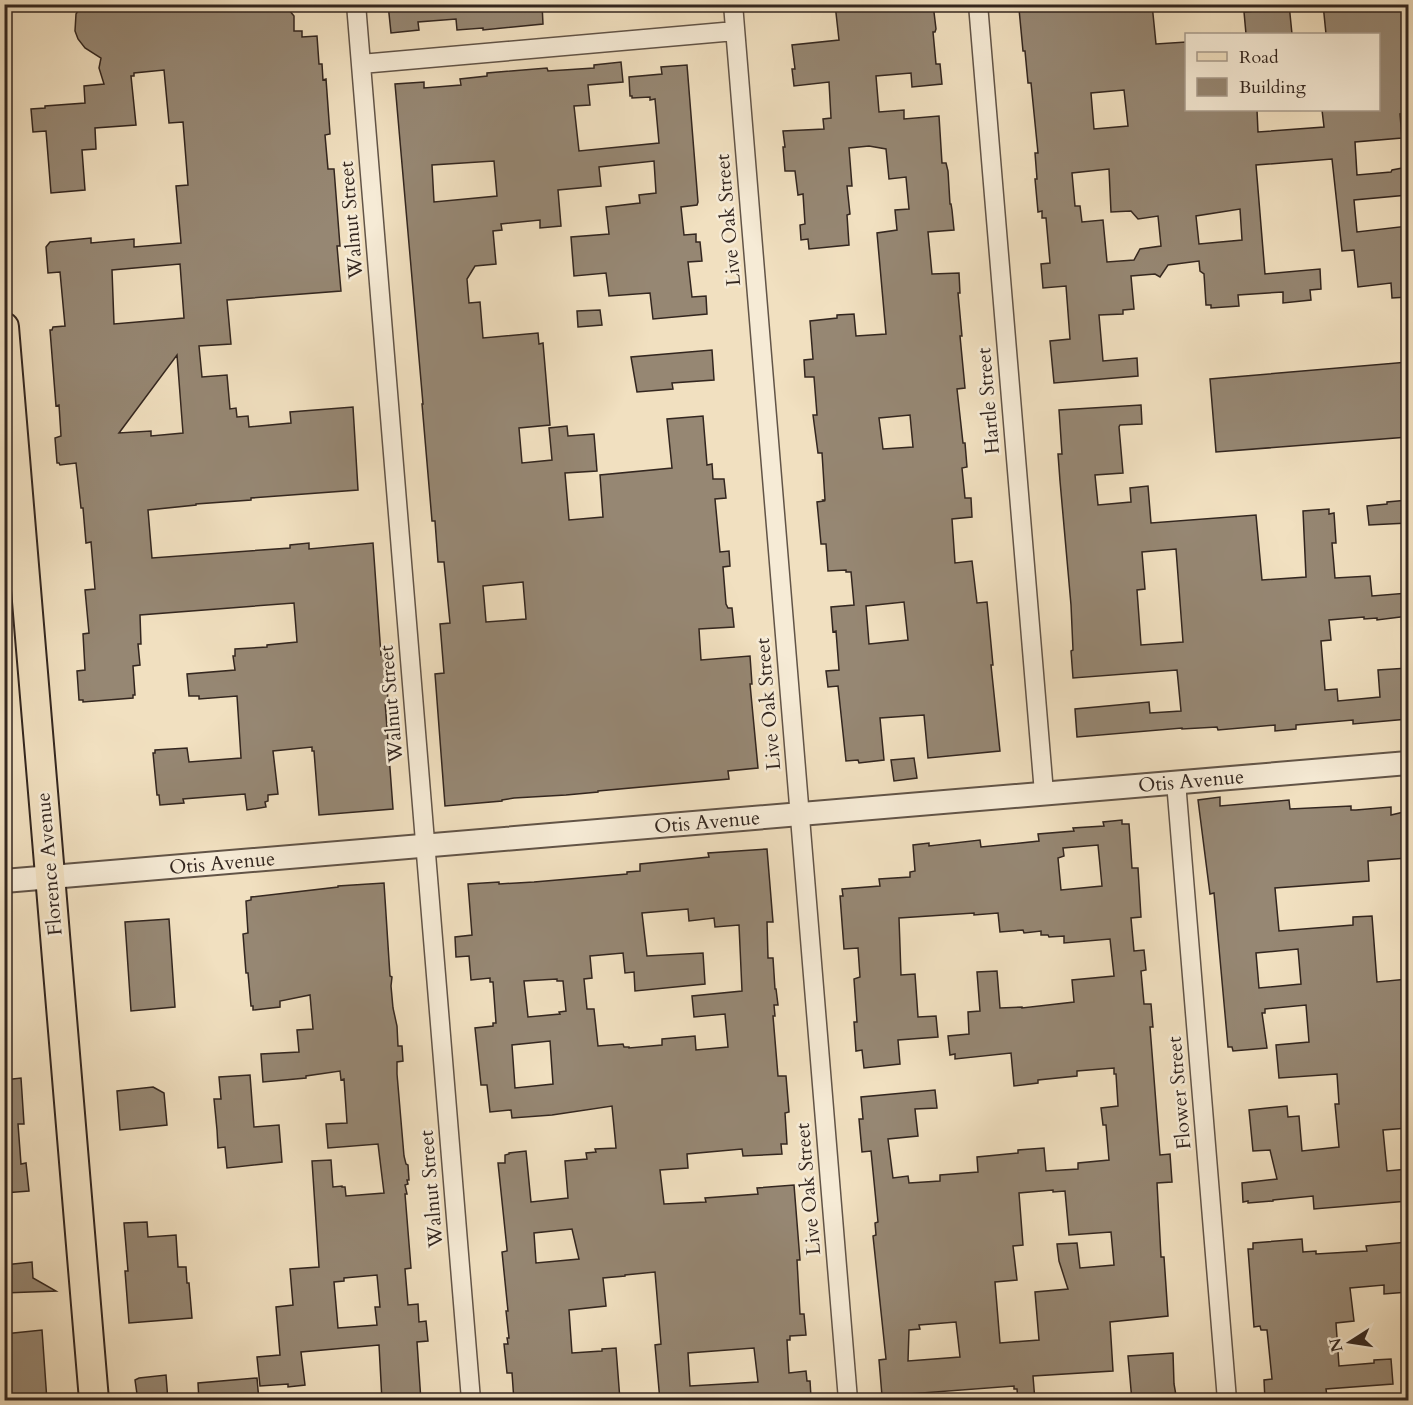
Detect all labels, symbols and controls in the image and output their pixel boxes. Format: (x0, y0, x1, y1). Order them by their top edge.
legend (1185, 33, 1380, 111)
text: Road (1239, 45, 1279, 70)
text: Building (1239, 75, 1307, 100)
street label: Live Oak Street (709, 152, 747, 287)
street label: Walnut Street (332, 159, 370, 281)
street label: Hartle Street (970, 346, 1006, 455)
street label: Live Oak Street (749, 636, 787, 771)
street label: Walnut Street (372, 643, 410, 765)
street label: Otis Avenue (1137, 763, 1245, 799)
street label: Florence Avenue (29, 791, 69, 937)
street label: Otis Avenue (653, 804, 761, 840)
street label: Otis Avenue (168, 845, 276, 881)
street label: Flower Street (1161, 1035, 1197, 1151)
street label: Live Oak Street (789, 1121, 827, 1256)
street label: Walnut Street (412, 1128, 450, 1250)
north arrow (1320, 1312, 1380, 1372)
text: N (1324, 1336, 1349, 1354)

